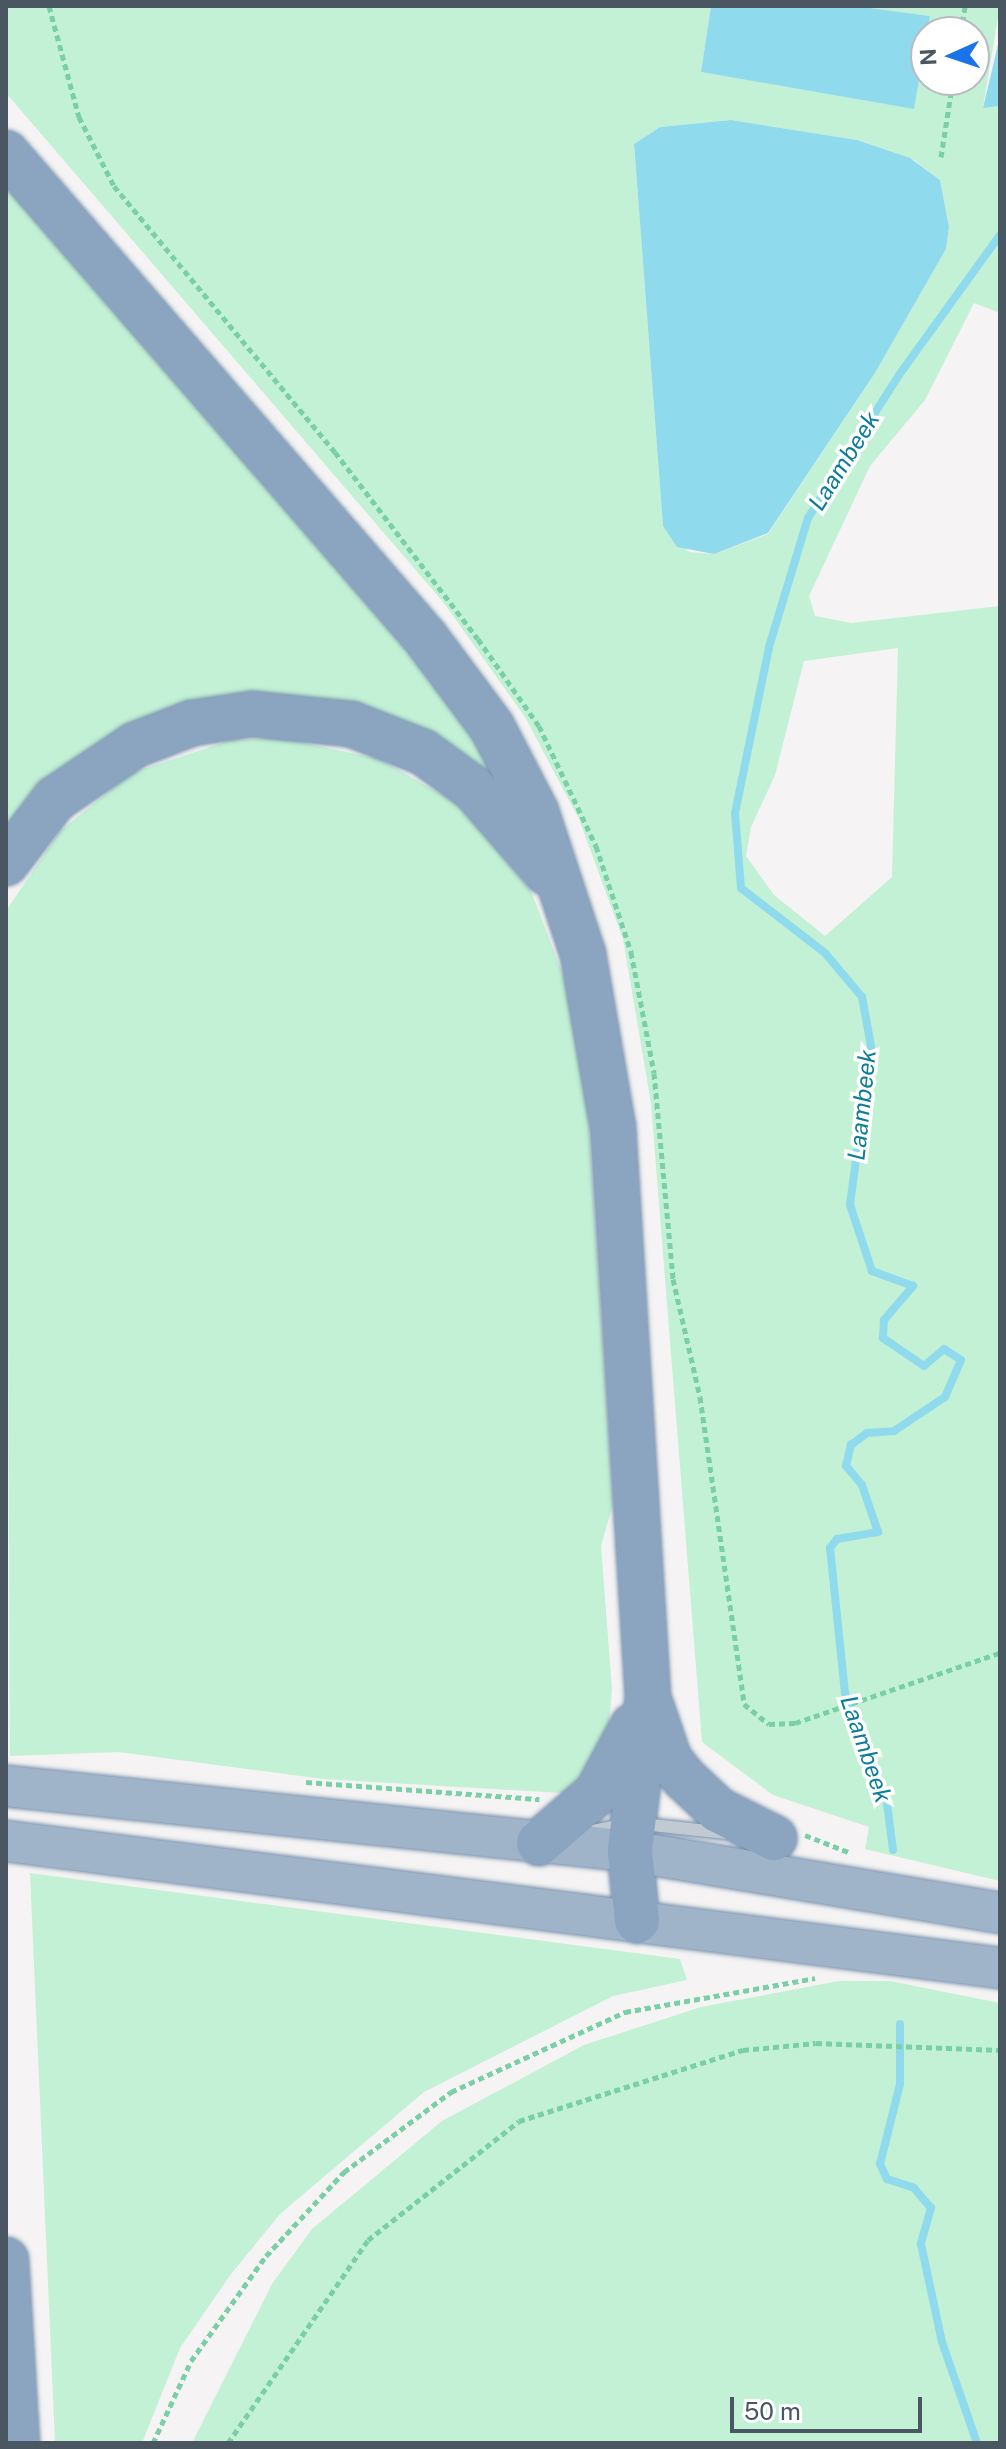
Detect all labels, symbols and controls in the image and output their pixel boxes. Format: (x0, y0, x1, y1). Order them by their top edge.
north arrow (910, 16, 990, 96)
text: N (915, 48, 941, 66)
water label: Laambeek (802, 406, 886, 516)
water label: Laambeek (842, 1048, 882, 1162)
water label: Laambeek (834, 1692, 898, 1806)
scale bar (734, 2381, 926, 2431)
text: 50 m (744, 2397, 801, 2425)

